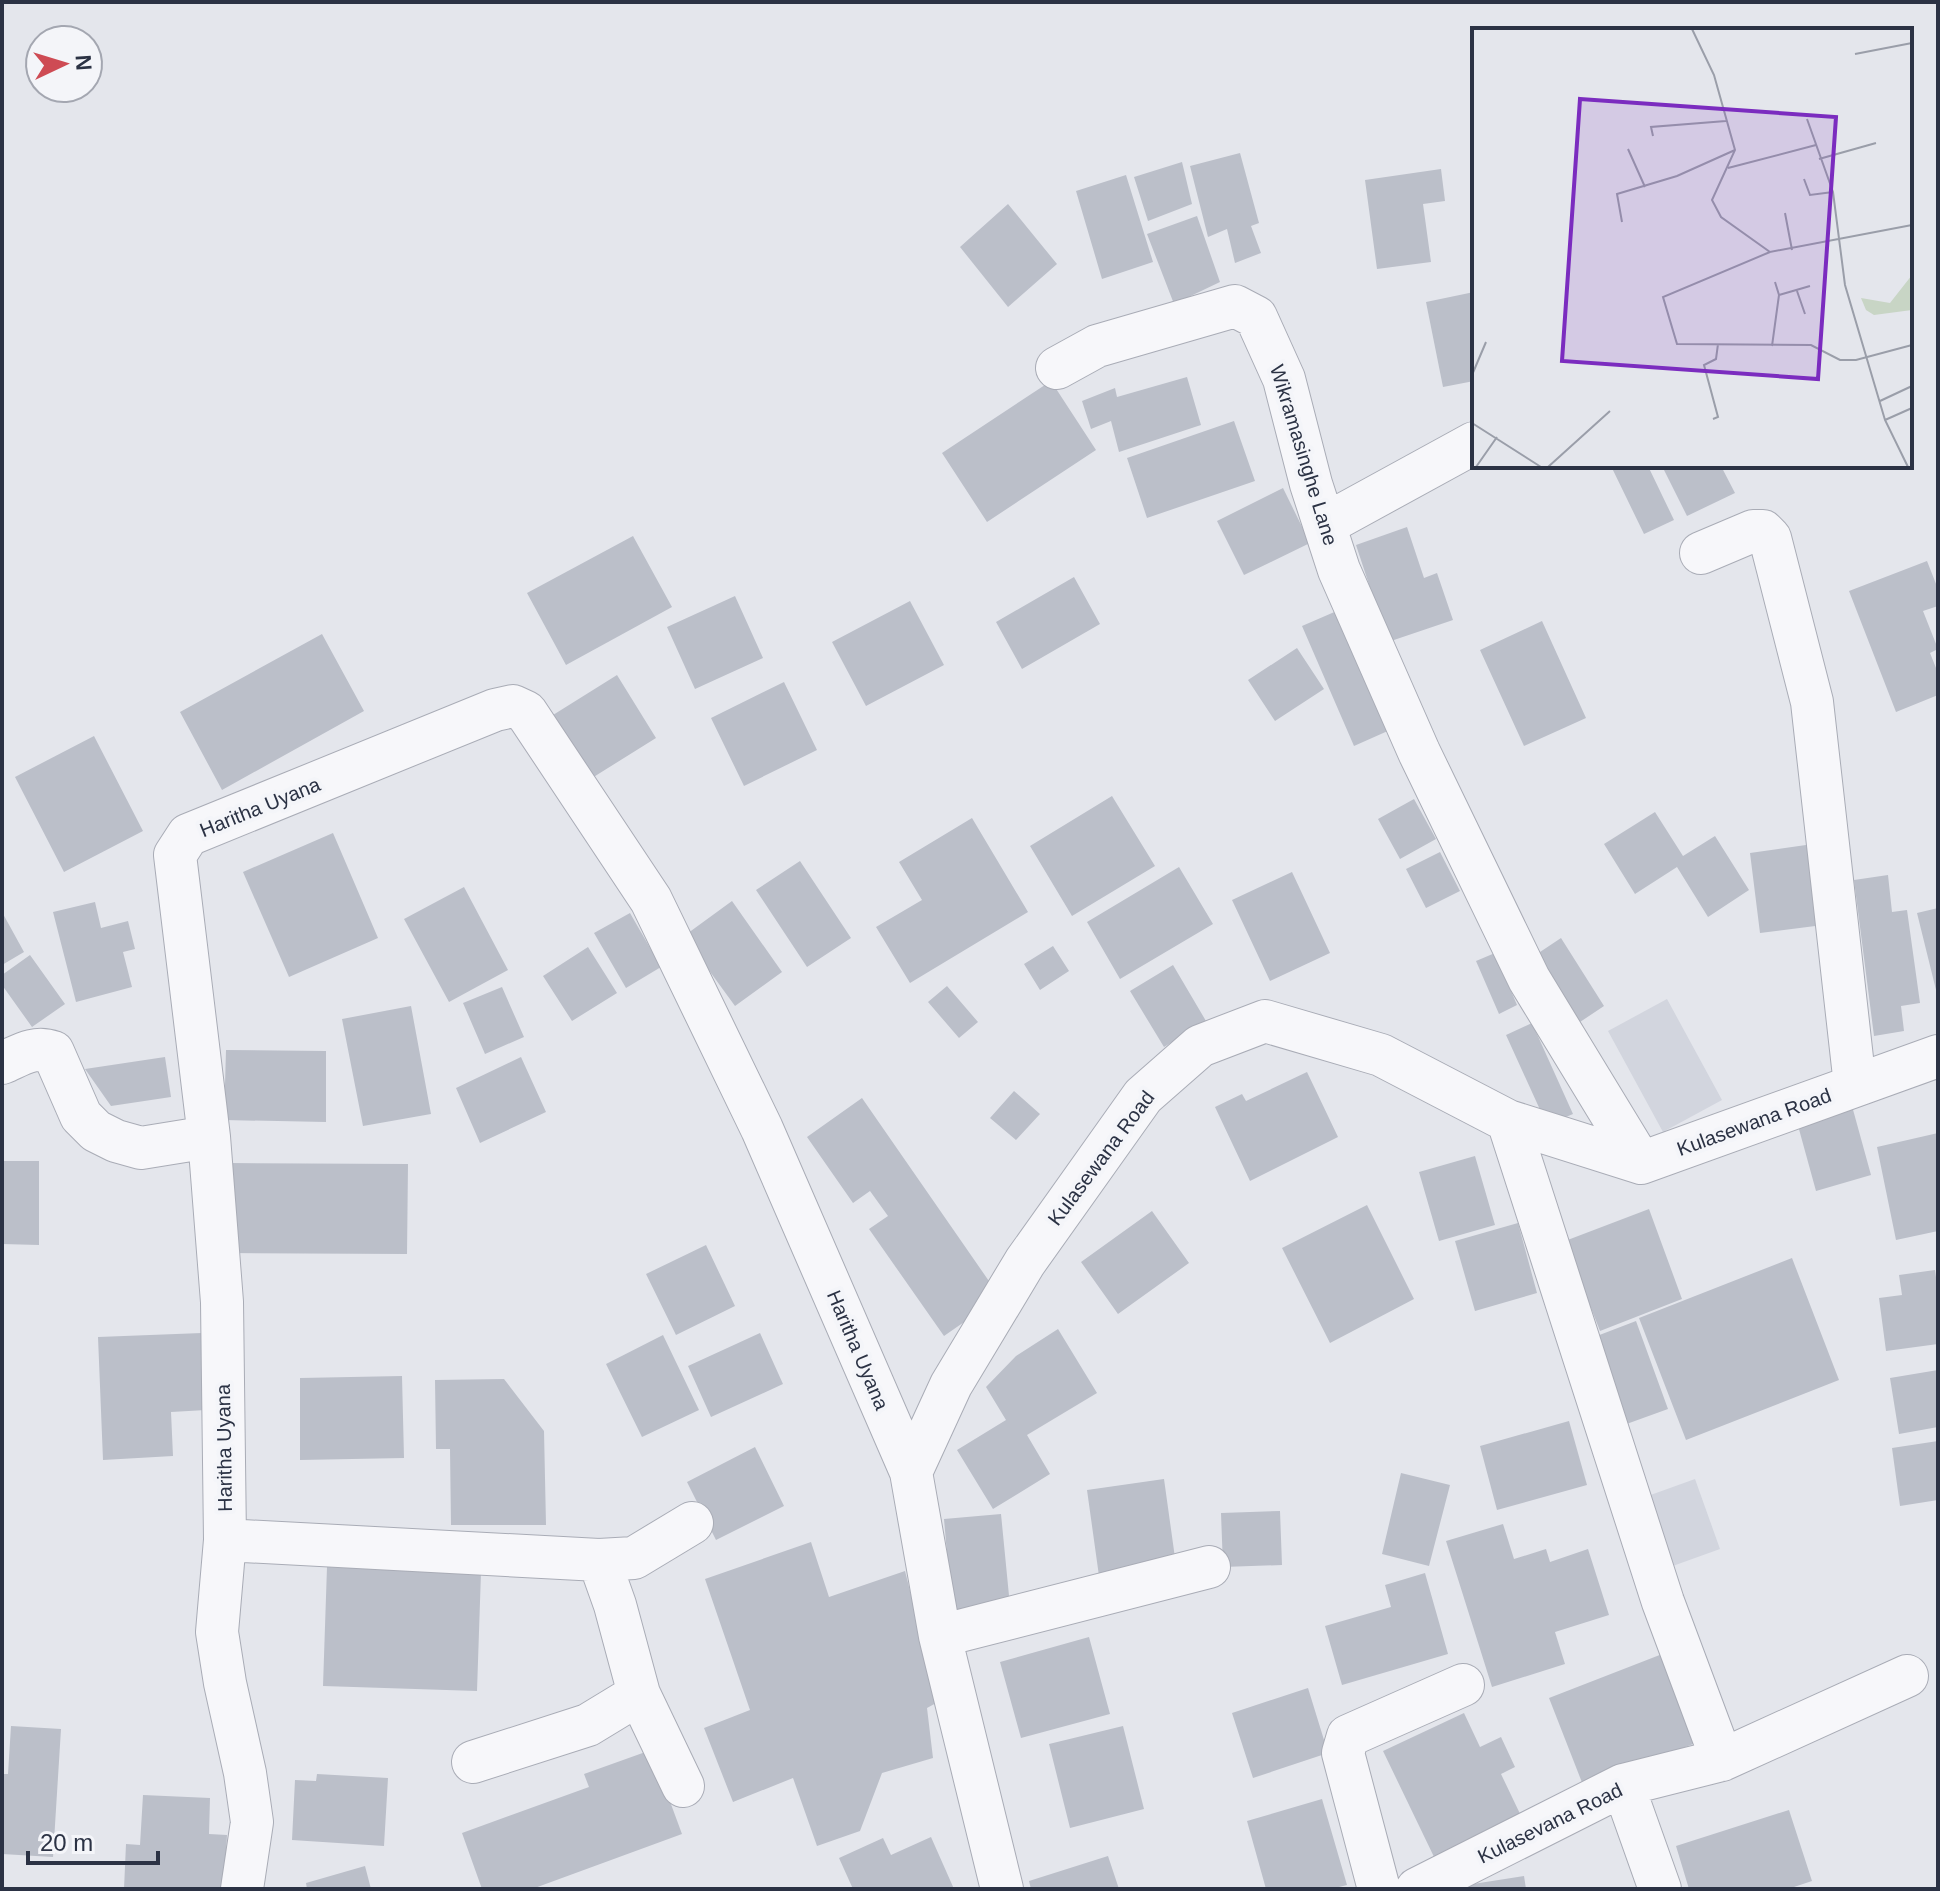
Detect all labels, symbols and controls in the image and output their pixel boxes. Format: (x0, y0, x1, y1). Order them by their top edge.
north arrow (24, 24, 104, 104)
inset map (1472, 28, 1912, 468)
text: N (70, 54, 96, 71)
street label: Wikramasinghe Lane (1266, 362, 1342, 548)
street label: Haritha Uyana (197, 773, 324, 841)
street label: Kulasewana Road (1674, 1084, 1834, 1160)
street label: Kulasewana Road (1043, 1087, 1159, 1229)
street label: Haritha Uyana (823, 1287, 893, 1414)
street label: Haritha Uyana (212, 1383, 236, 1512)
street label: Kulasevana Road (1474, 1779, 1626, 1867)
scale bar (28, 1815, 158, 1865)
text: 20 m (40, 1829, 93, 1856)

